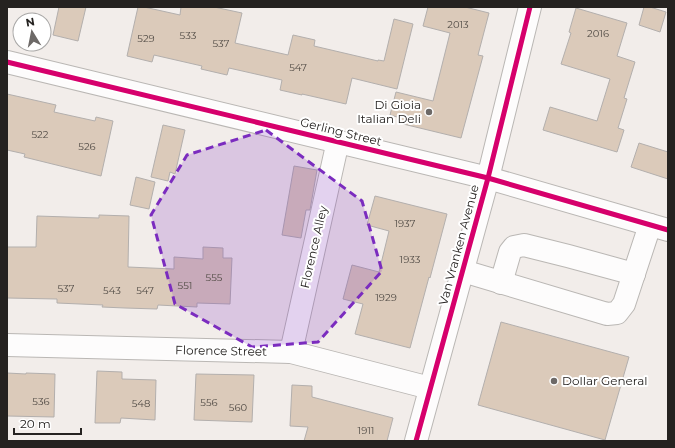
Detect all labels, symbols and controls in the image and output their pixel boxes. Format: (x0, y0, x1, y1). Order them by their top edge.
north arrow (12, 12, 52, 52)
text: N (25, 14, 36, 30)
house number: 2013 (447, 18, 469, 31)
house number: 2016 (587, 27, 609, 40)
house number: 533 (180, 29, 197, 42)
house number: 529 (137, 32, 155, 45)
house number: 537 (212, 37, 230, 50)
house number: 547 (289, 61, 307, 74)
place label: Di Gioia Italian Deli (357, 97, 421, 126)
marker: Di Gioia Italian Deli (424, 107, 434, 117)
street label: Gerling Street (299, 114, 384, 149)
house number: 522 (32, 128, 49, 141)
house number: 526 (78, 140, 96, 153)
street label: Van Vranken Avenue (435, 183, 482, 307)
street label: Florence Alley (297, 204, 330, 290)
house number: 1937 (394, 217, 416, 230)
house number: 1933 (400, 253, 421, 266)
house number: 555 (206, 271, 223, 284)
house number: 551 (178, 279, 192, 292)
house number: 537 (57, 282, 75, 295)
house number: 543 (103, 284, 121, 297)
house number: 547 (136, 284, 154, 297)
house number: 1929 (375, 291, 397, 304)
street label: Florence Street (175, 342, 267, 359)
place label: Dollar General (562, 373, 647, 388)
marker: Dollar General (549, 376, 559, 386)
house number: 536 (32, 395, 50, 408)
house number: 556 (200, 396, 218, 409)
house number: 548 (132, 397, 150, 410)
house number: 560 (229, 401, 248, 414)
scale bar (14, 410, 81, 436)
text: 20 m (20, 416, 51, 431)
house number: 1911 (358, 424, 374, 437)

